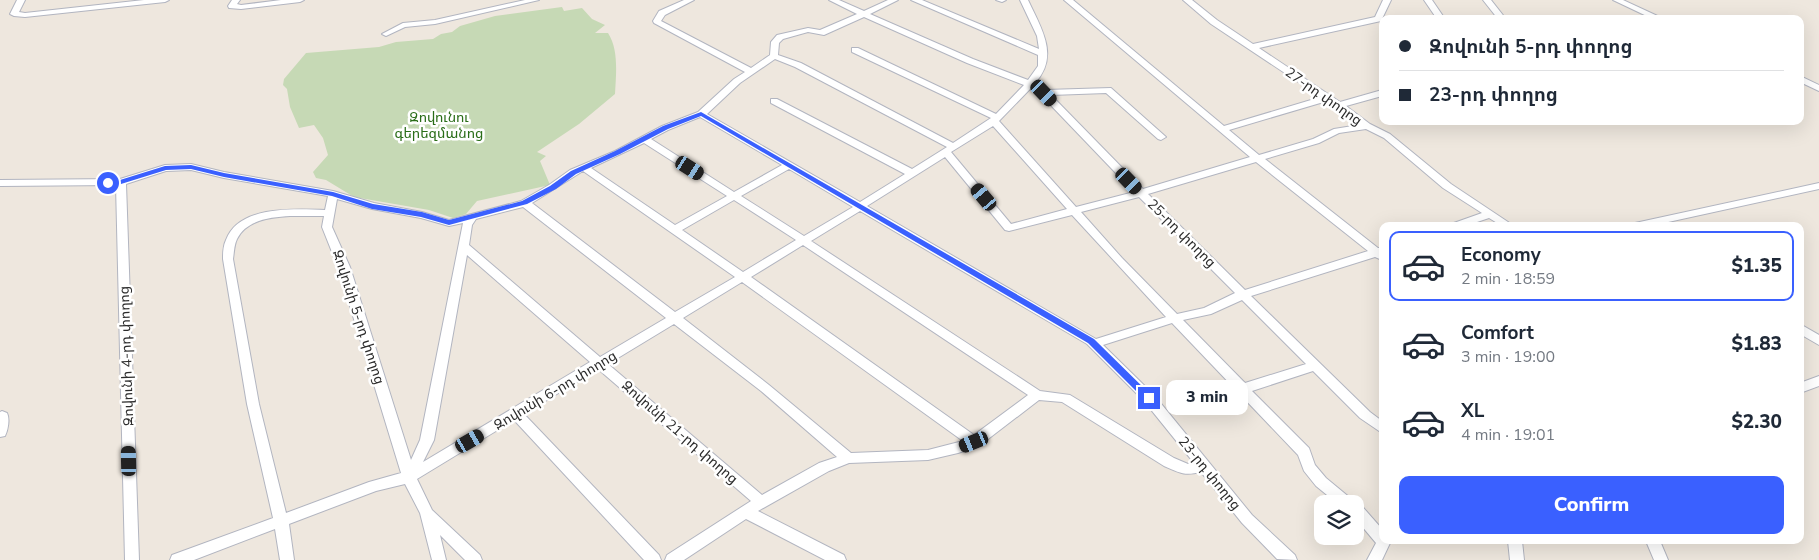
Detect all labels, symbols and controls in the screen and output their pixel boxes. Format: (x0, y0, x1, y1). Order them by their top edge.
text: Զովունի 5-րդ փողոց (1429, 34, 1633, 60)
street label: 27-րդ փողոց (1281, 63, 1366, 130)
car (1028, 77, 1059, 109)
text: 23-րդ փողոց (1429, 82, 1558, 108)
park label: Զովունու գերեզմանոց (395, 108, 483, 143)
car (673, 154, 706, 182)
car (1113, 165, 1144, 197)
route start (97, 172, 119, 194)
car (968, 181, 999, 213)
street label: 25-րդ փողոց (1143, 195, 1220, 272)
text: Economy (1461, 242, 1541, 268)
icon: car (1401, 244, 1446, 289)
street label: Զովունի 5-րդ փողոց (328, 248, 389, 387)
text: $1.35 (1731, 253, 1782, 279)
text: 2 min · 18:59 (1461, 268, 1555, 290)
street label: Զովունի 4-րդ փողոց (115, 286, 138, 426)
text: Comfort (1461, 320, 1534, 346)
icon: car (1401, 322, 1446, 367)
text: $1.83 (1731, 331, 1782, 357)
street label: Զովունի 6-րդ փողոց (490, 346, 620, 435)
text: 3 min · 19:00 (1461, 346, 1555, 368)
street label: Զովունի 21-րդ փողոց (617, 376, 742, 488)
callout: 3 min (1166, 380, 1249, 416)
text: 3 min (1186, 386, 1228, 408)
route end (1138, 387, 1160, 409)
text: XL (1461, 398, 1484, 424)
icon: car (1401, 400, 1446, 445)
text: $2.30 (1731, 409, 1782, 435)
text: 4 min · 19:01 (1461, 424, 1555, 446)
car (453, 427, 486, 455)
car (957, 429, 990, 455)
street label: 23-րդ փողոց (1174, 432, 1245, 514)
car (121, 446, 136, 476)
button: Confirm (1399, 476, 1784, 534)
map controls (1314, 495, 1364, 545)
button: layers (1314, 495, 1364, 545)

